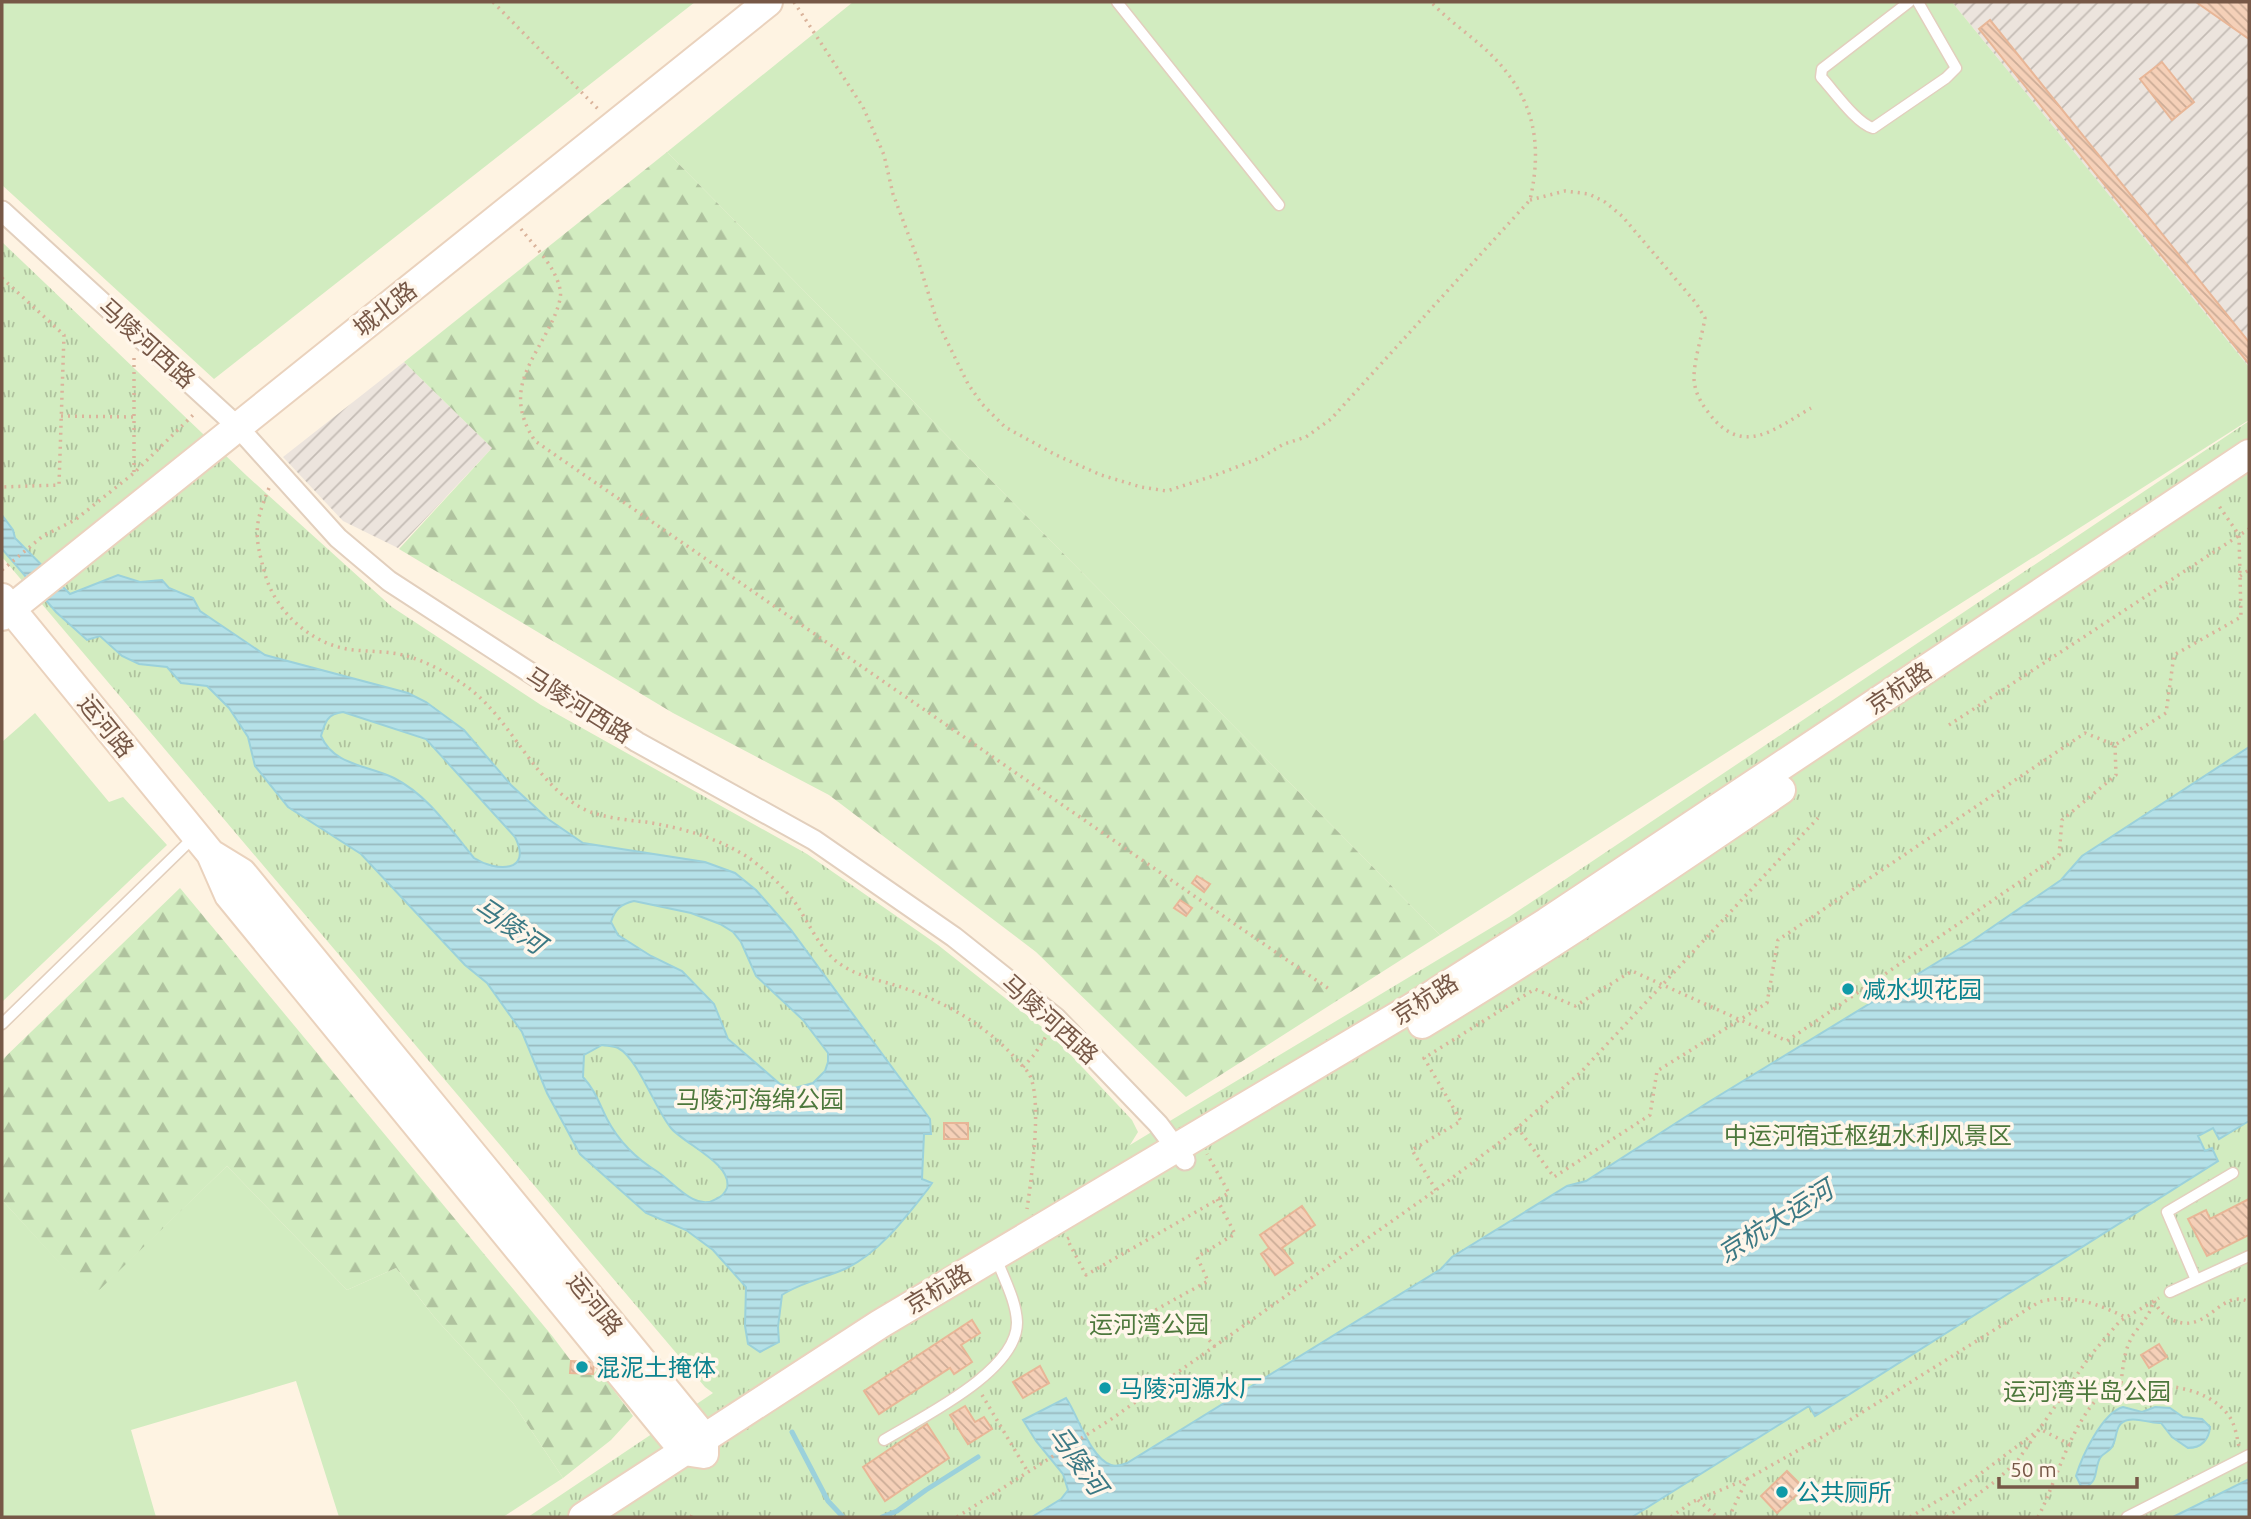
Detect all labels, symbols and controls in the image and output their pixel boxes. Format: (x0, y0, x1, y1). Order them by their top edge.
street label: 城北路 (348, 276, 422, 342)
street label: 马陵河西路 (93, 293, 201, 393)
street label: 京杭路 (1862, 657, 1936, 719)
street label: 马陵河西路 (521, 662, 637, 748)
street label: 运河路 (73, 690, 139, 762)
water label: 马陵河 (470, 891, 555, 962)
street label: 京杭路 (1387, 968, 1463, 1030)
street label: 马陵河西路 (996, 969, 1104, 1069)
place label: 减水坝花园 (1862, 976, 1982, 1003)
marker: 减水坝花园 (1840, 981, 1856, 997)
park label: 马陵河海绵公园 (676, 1086, 844, 1113)
park label: 中运河宿迁枢纽水利风景区 (1724, 1122, 2012, 1149)
water label: 京杭大运河 (1712, 1172, 1842, 1268)
street label: 京杭路 (900, 1259, 976, 1319)
street label: 运河路 (562, 1268, 628, 1340)
park label: 运河湾公园 (1089, 1311, 1209, 1338)
place label: 混泥土掩体 (596, 1354, 716, 1381)
marker: 混泥土掩体 (574, 1359, 590, 1375)
place label: 马陵河源水厂 (1119, 1375, 1263, 1402)
park label: 运河湾半岛公园 (2003, 1378, 2171, 1405)
marker: 马陵河源水厂 (1097, 1380, 1113, 1396)
water label: 马陵河 (1043, 1420, 1116, 1504)
scale bar (1999, 1446, 2137, 1490)
text: 50 m (2010, 1457, 2057, 1481)
place label: 公共厕所 (1796, 1479, 1892, 1506)
marker: 公共厕所 (1774, 1484, 1790, 1500)

